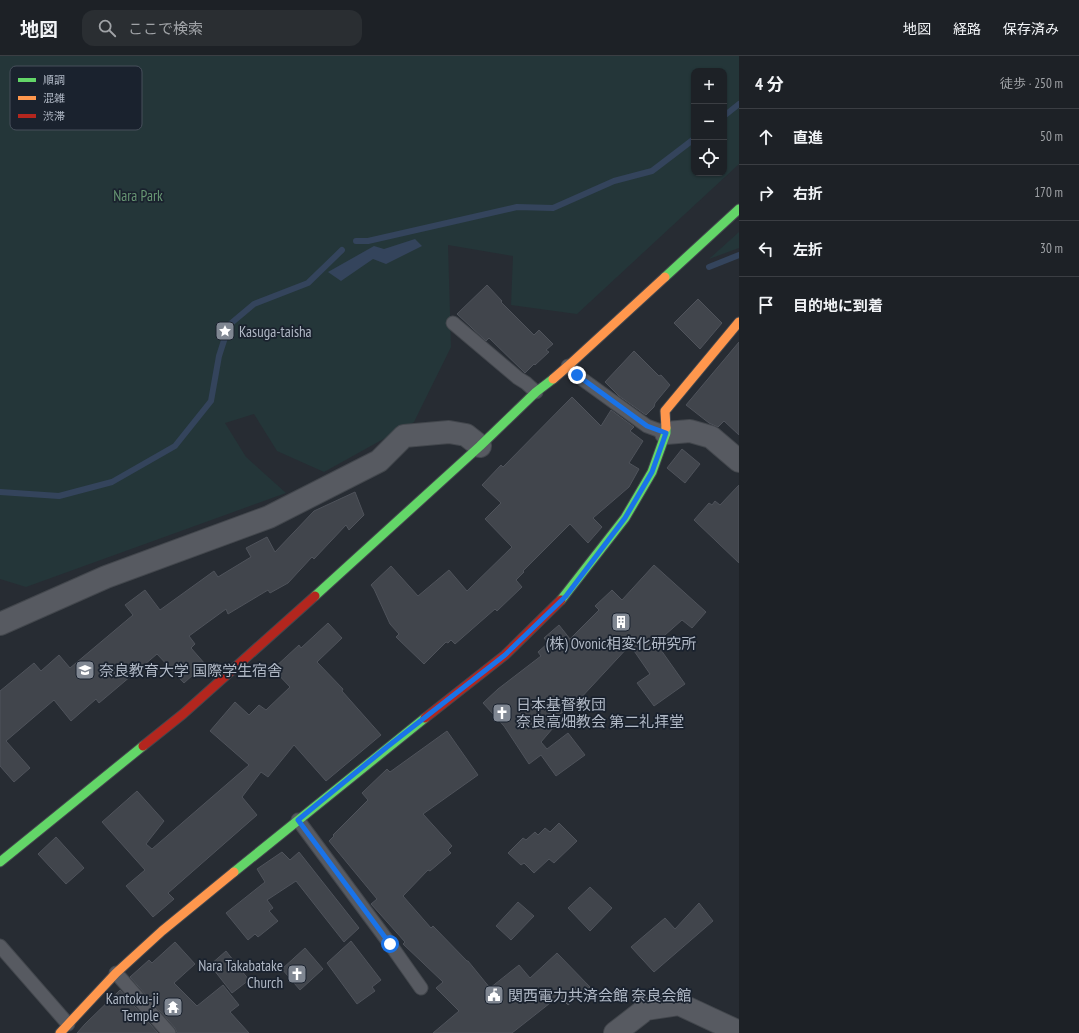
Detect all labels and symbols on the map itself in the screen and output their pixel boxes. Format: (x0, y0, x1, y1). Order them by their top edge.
legend (10, 66, 142, 130)
text: 順調 (43, 73, 65, 87)
text: 混雑 (43, 91, 65, 105)
text: 渋滞 (43, 109, 65, 123)
park label: Nara Park (113, 186, 163, 205)
place icon: Kasuga-taisha (214, 320, 236, 342)
place label: Kasuga-taisha (239, 322, 312, 341)
route end (568, 366, 586, 384)
building icon: (株) Ovonic相変化研究所 (610, 611, 632, 633)
place label: (株) Ovonic相変化研究所 (546, 634, 696, 653)
school or university icon: 奈良教育大学 国際学生宿舎 (74, 659, 96, 681)
place label: 奈良教育大学 国際学生宿舎 (99, 661, 282, 680)
place label: 日本基督教団 奈良高畑教会 第二礼拝堂 (516, 695, 684, 731)
church icon: 日本基督教団 奈良高畑教会 第二礼拝堂 (491, 702, 513, 724)
route start (381, 935, 399, 953)
place label: Nara Takabatake Church (198, 956, 283, 992)
church icon: Nara Takabatake Church (286, 963, 308, 985)
public building icon: 関西電力共済会館 奈良会館 (483, 984, 505, 1006)
place label: 関西電力共済会館 奈良会館 (508, 986, 691, 1005)
place label: Kantoku-ji Temple (106, 989, 159, 1025)
temple icon: Kantoku-ji Temple (162, 996, 184, 1018)

